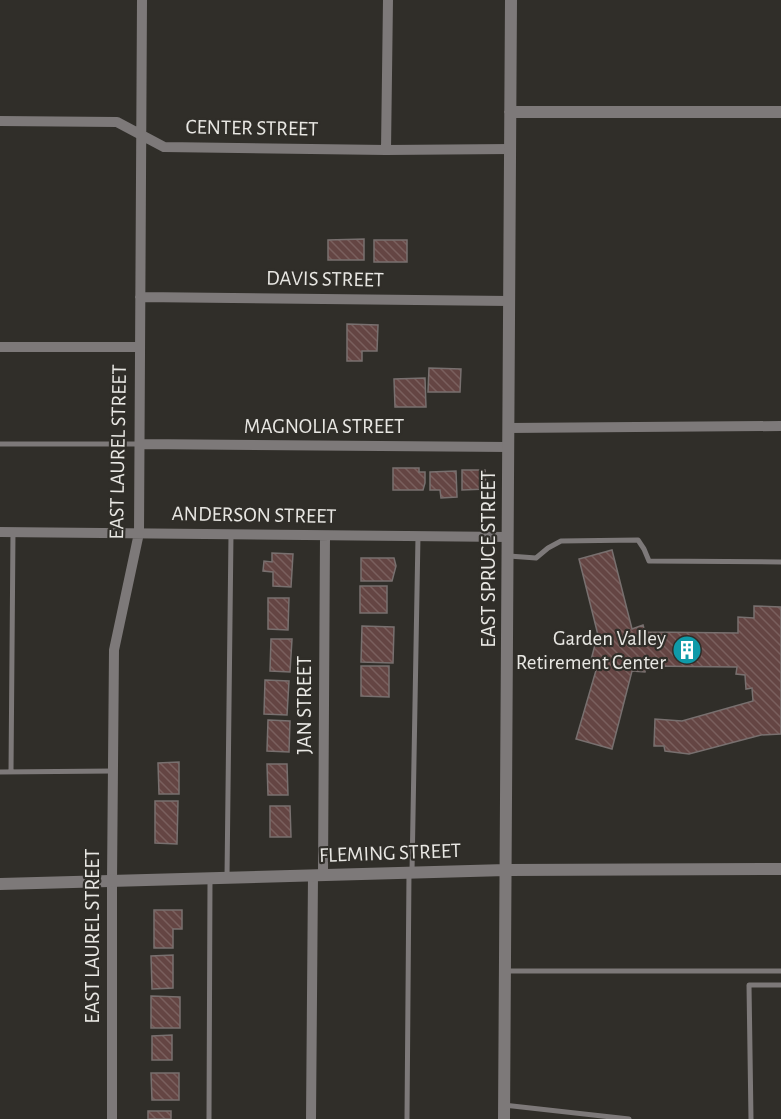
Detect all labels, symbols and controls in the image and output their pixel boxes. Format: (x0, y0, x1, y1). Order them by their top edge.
street label: CENTER STREET (185, 116, 319, 140)
street label: DAVIS STREET (266, 267, 384, 291)
street label: EAST LAUREL STREET (106, 364, 130, 540)
street label: MAGNOLIA STREET (244, 416, 404, 437)
street label: EAST SPRUCE STREET (478, 470, 499, 648)
street label: ANDERSON STREET (171, 503, 337, 527)
place label: Garden Valley Retirement Center (516, 628, 666, 673)
building icon: Garden Valley Retirement Center (671, 634, 703, 666)
street label: JAN STREET (294, 656, 315, 754)
street label: FLEMING STREET (319, 840, 461, 866)
street label: EAST LAUREL STREET (82, 848, 103, 1024)

